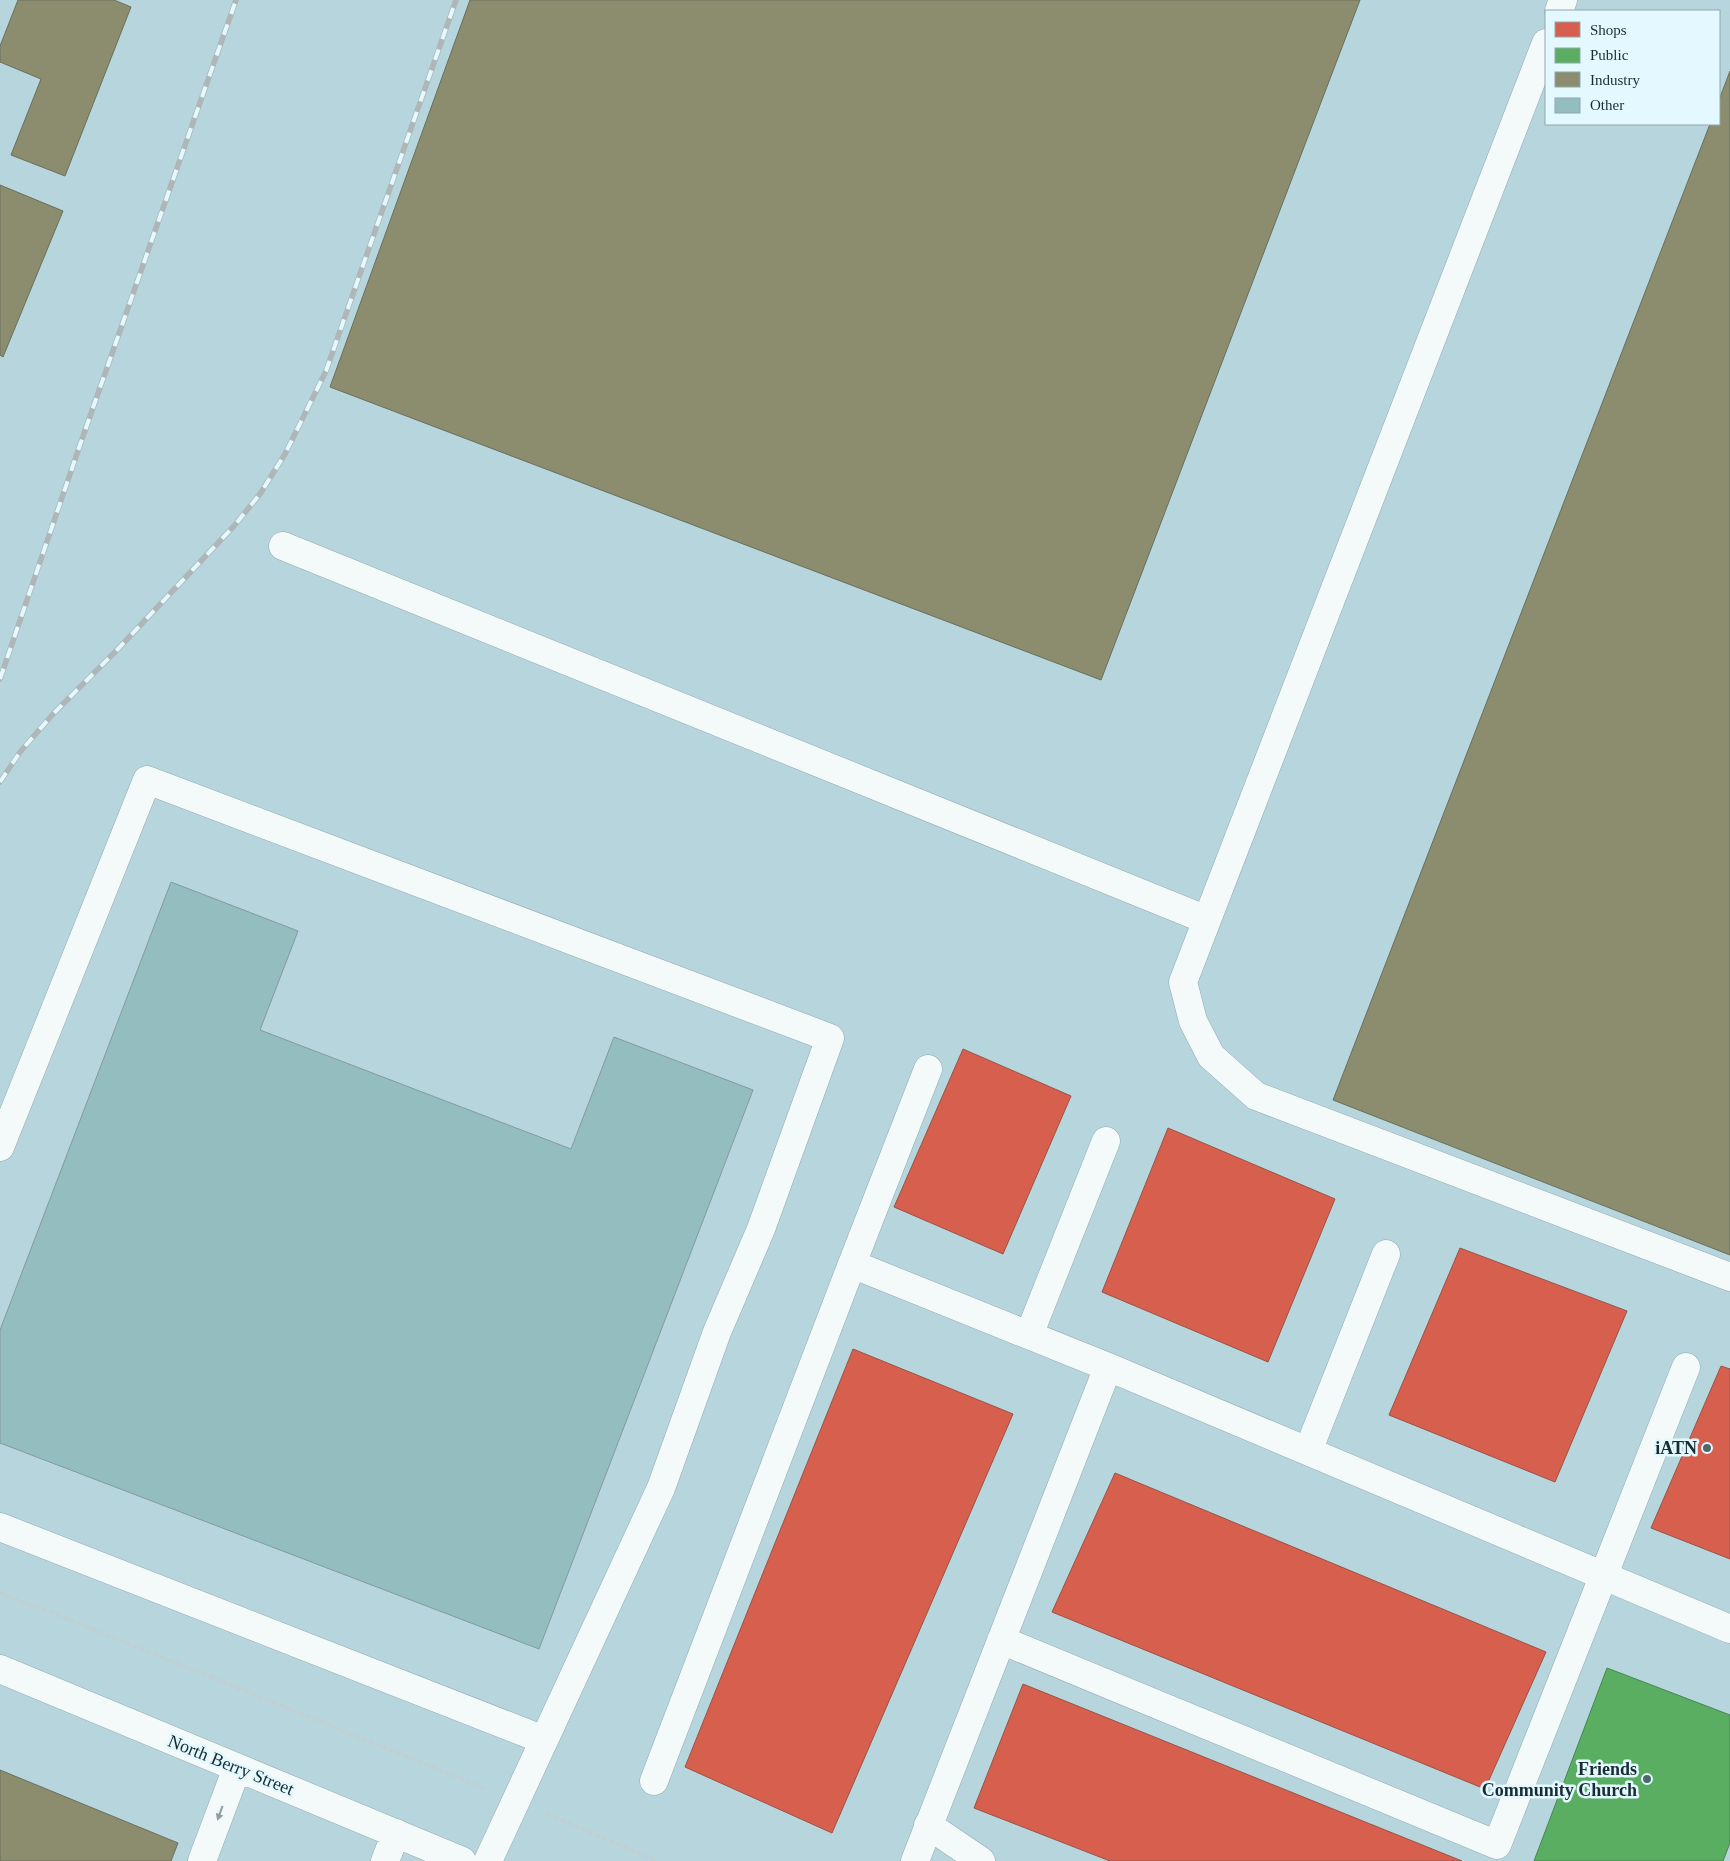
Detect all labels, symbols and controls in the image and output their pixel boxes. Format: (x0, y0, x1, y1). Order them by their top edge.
legend (1545, 10, 1720, 125)
text: Shops (1590, 22, 1627, 38)
text: Public (1590, 47, 1629, 63)
text: Industry (1590, 72, 1640, 88)
text: Other (1590, 97, 1624, 113)
place label: iATN (1655, 1438, 1697, 1458)
marker: iATN (1701, 1442, 1713, 1454)
street label: North Berry Street (165, 1731, 297, 1799)
place label: Friends Community Church (1482, 1759, 1637, 1800)
marker: Friends Community Church (1641, 1773, 1653, 1785)
one-way arrow (216, 1806, 224, 1821)

